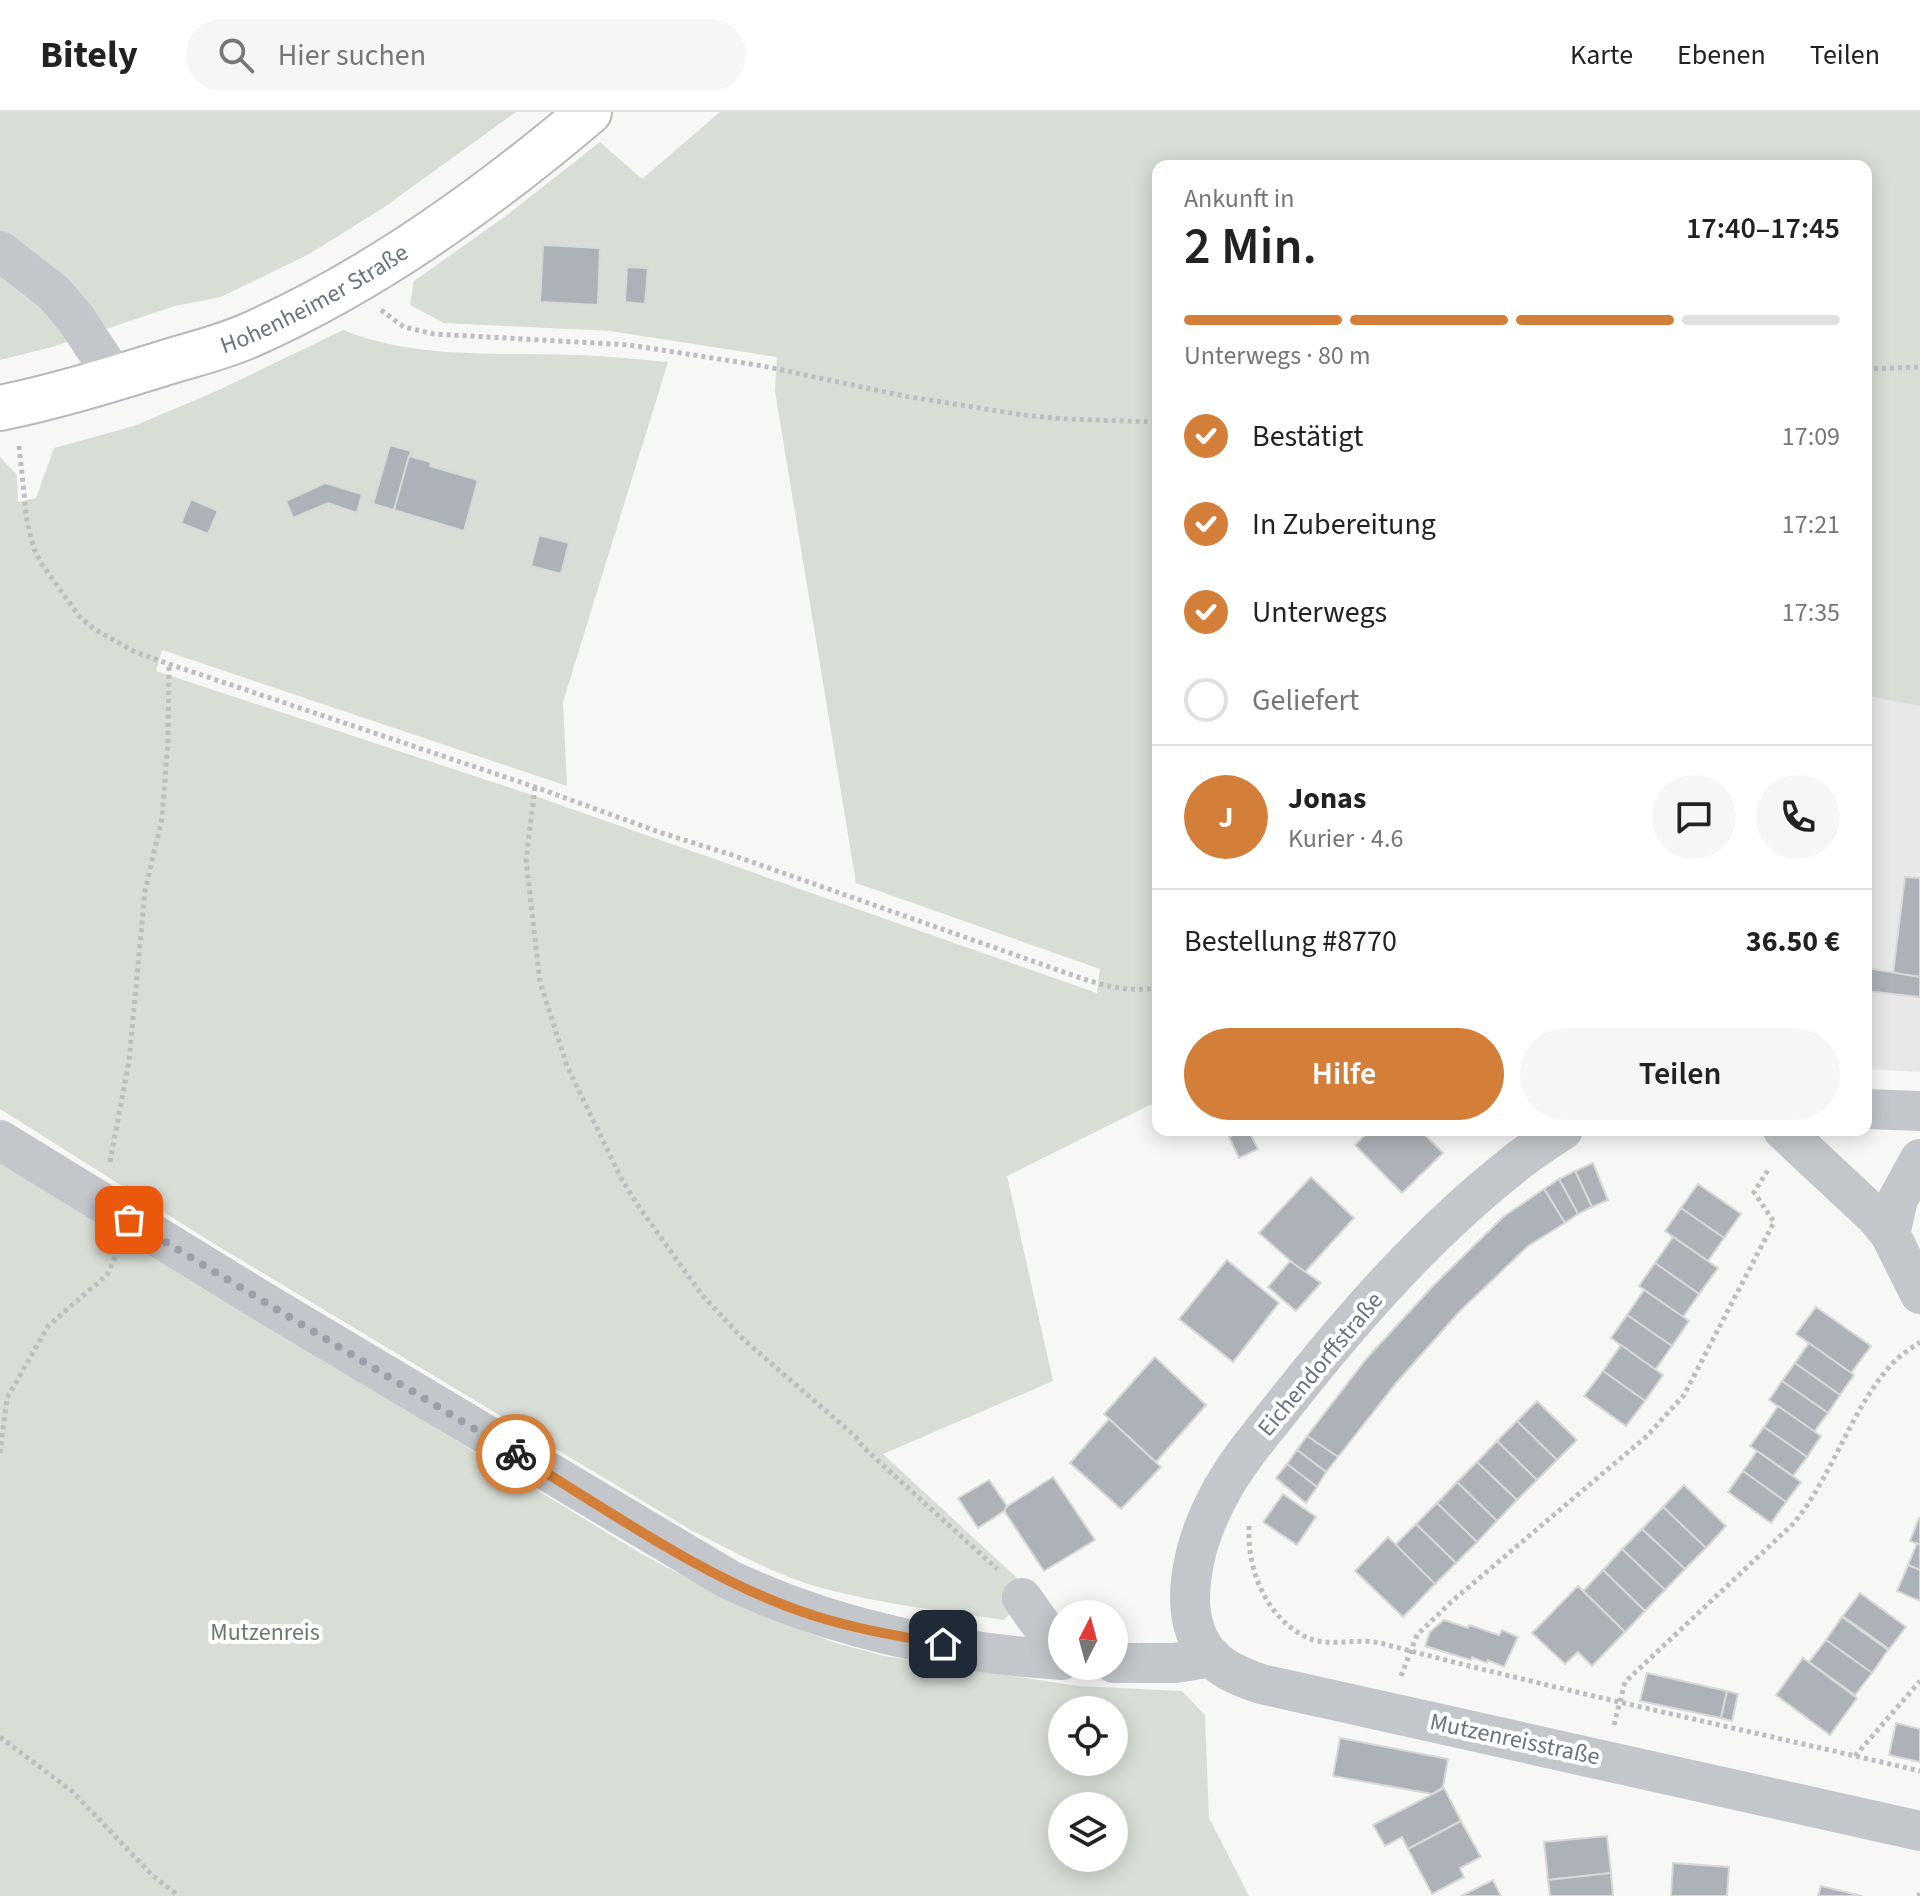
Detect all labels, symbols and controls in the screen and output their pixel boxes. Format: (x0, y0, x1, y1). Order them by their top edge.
search box (186, 19, 746, 91)
text: Bitely (40, 28, 138, 82)
icon: search (214, 33, 258, 77)
text: Hier suchen (278, 34, 426, 77)
text: Karte (1570, 35, 1633, 75)
text: Ebenen (1677, 35, 1766, 75)
text: Teilen (1810, 35, 1880, 75)
text: Ankunft in (1184, 180, 1294, 217)
text: 17:40–17:45 (1686, 207, 1840, 250)
text: 2 Min. (1184, 210, 1317, 284)
street label: Hohenheimer Straße (215, 235, 415, 363)
text: Unterwegs · 80 m (1184, 337, 1371, 374)
icon: check (1184, 414, 1228, 458)
text: Bestätigt (1252, 415, 1363, 458)
text: 17:09 (1782, 418, 1840, 455)
icon: check (1184, 502, 1228, 546)
text: In Zubereitung (1252, 503, 1436, 546)
text: 17:21 (1782, 506, 1840, 543)
icon: check (1184, 590, 1228, 634)
text: Unterwegs (1252, 591, 1387, 634)
text: 17:35 (1782, 594, 1840, 631)
text: Geliefert (1252, 679, 1359, 722)
button: chat (1652, 775, 1736, 859)
button: phone (1756, 775, 1840, 859)
text: Jonas (1288, 777, 1366, 820)
text: J (1218, 796, 1234, 839)
text: Kurier · 4.6 (1288, 820, 1403, 857)
text: Bestellung #8770 (1184, 920, 1397, 963)
text: 36.50 € (1746, 920, 1840, 963)
button: Hilfe (1184, 1028, 1504, 1120)
button: Teilen (1520, 1028, 1840, 1120)
pin (95, 1186, 163, 1254)
icon: bag (107, 1198, 151, 1242)
street label: Eichendorffstraße (1249, 1284, 1391, 1444)
courier (476, 1414, 556, 1494)
icon: bike (494, 1432, 538, 1476)
north arrow (1048, 1600, 1128, 1680)
map controls (1048, 1600, 1128, 1872)
pin (909, 1610, 977, 1678)
park label: Mutzenreis (210, 1615, 320, 1650)
icon: home (921, 1622, 965, 1666)
button: locate (1048, 1696, 1128, 1776)
street label: Mutzenreisstraße (1427, 1704, 1603, 1775)
button: layers (1048, 1792, 1128, 1872)

